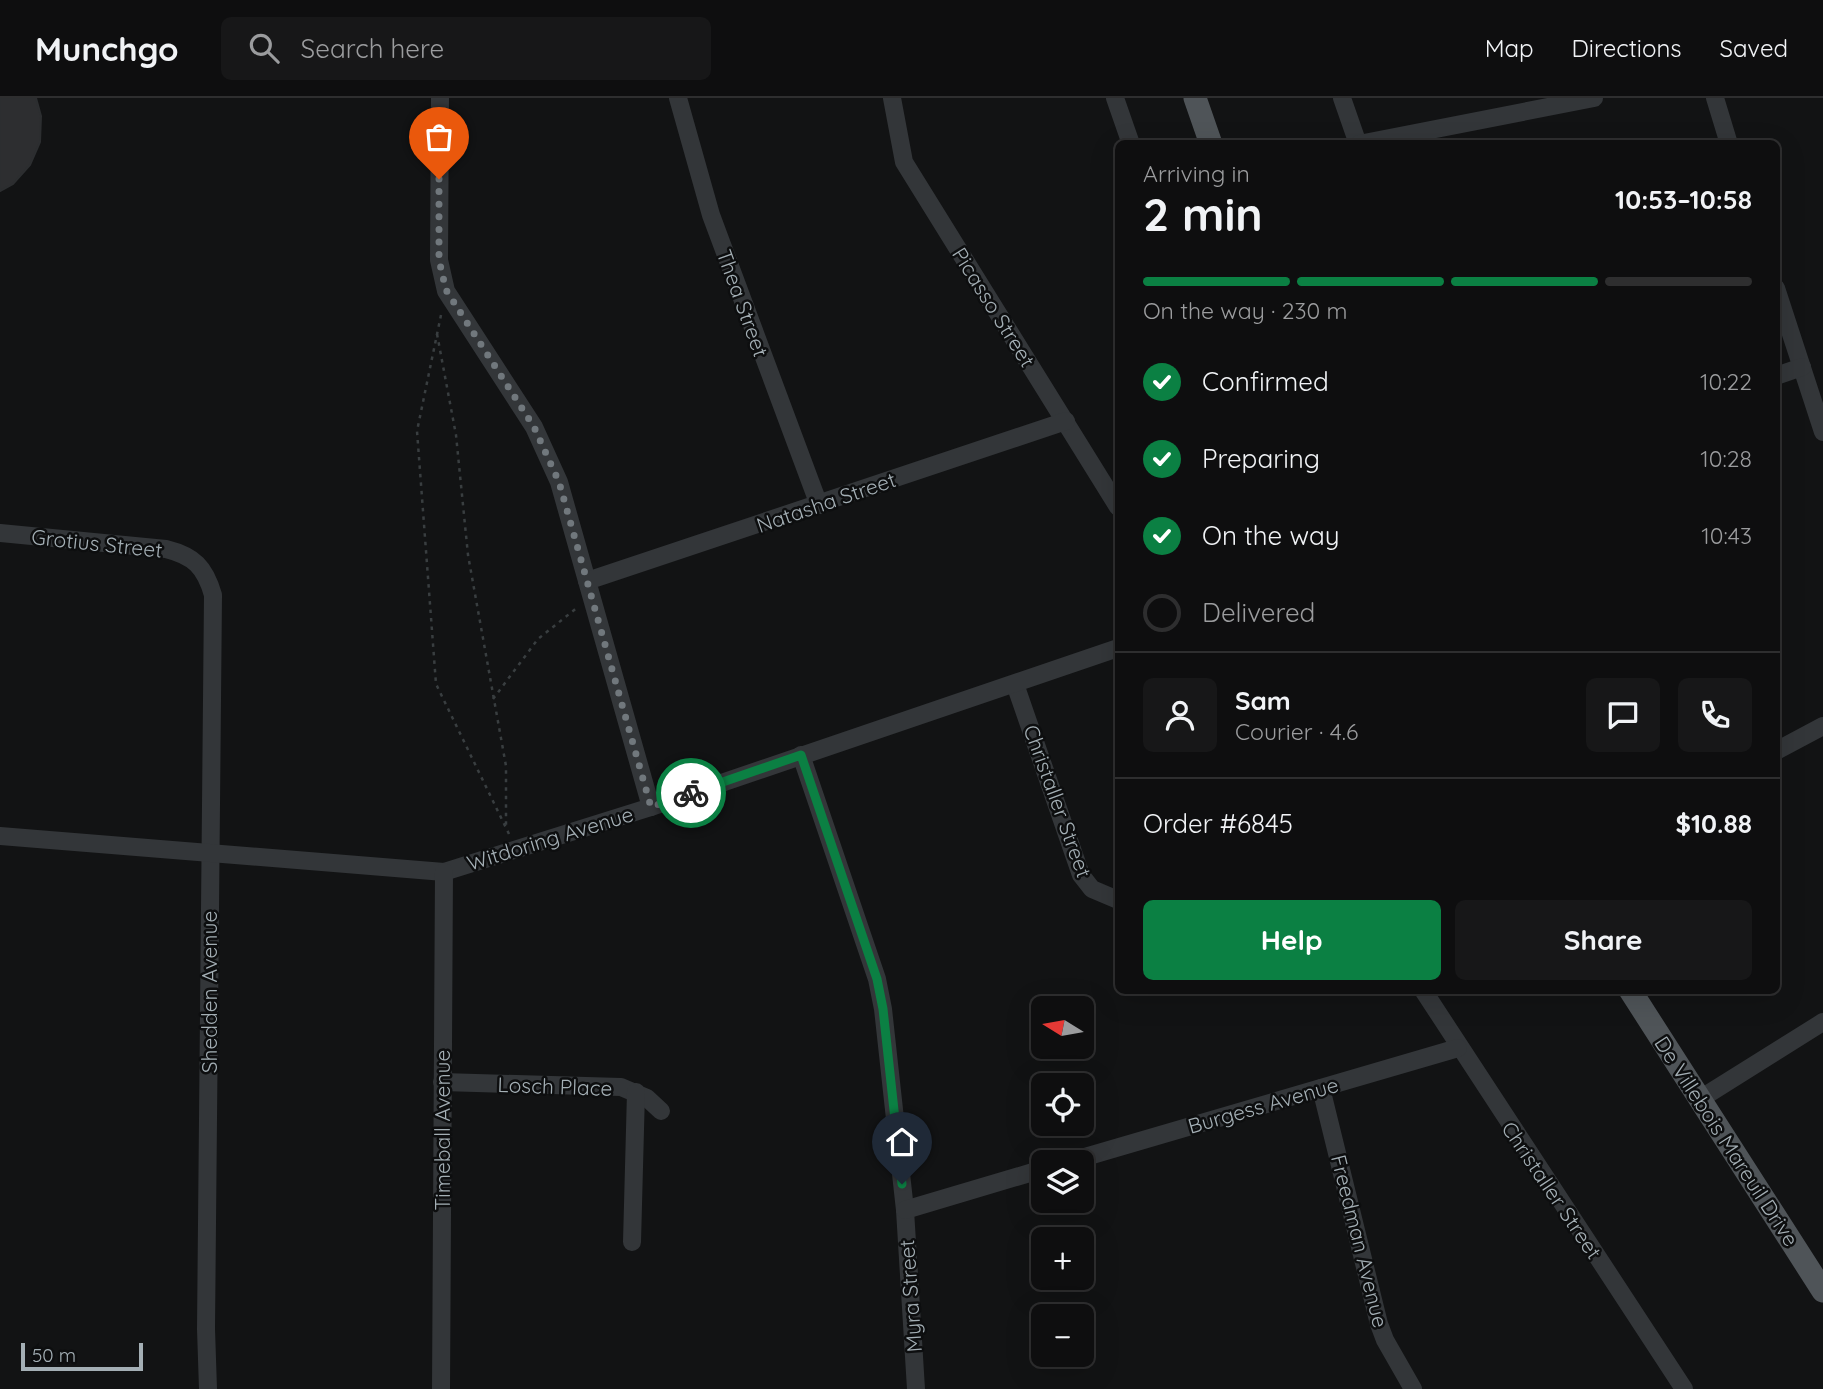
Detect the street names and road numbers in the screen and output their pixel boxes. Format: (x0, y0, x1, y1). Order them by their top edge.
street label: Picasso Street (947, 242, 1041, 372)
street label: Thea Street (712, 246, 774, 360)
street label: Natasha Street (753, 466, 899, 538)
street label: Grotius Street (30, 523, 164, 563)
street label: Christaller Street (1018, 721, 1098, 881)
street label: Witdoring Avenue (464, 800, 636, 876)
street label: Shedden Avenue (196, 911, 222, 1073)
street label: De Villebois Mareuil Drive (1649, 1031, 1805, 1251)
street label: Timeball Avenue (429, 1050, 455, 1210)
street label: Losch Place (497, 1071, 613, 1101)
street label: Burgess Avenue (1185, 1071, 1341, 1139)
street label: Christaller Street (1496, 1116, 1608, 1264)
street label: Freedman Avenue (1326, 1152, 1394, 1330)
street label: Myra Street (893, 1239, 927, 1353)

